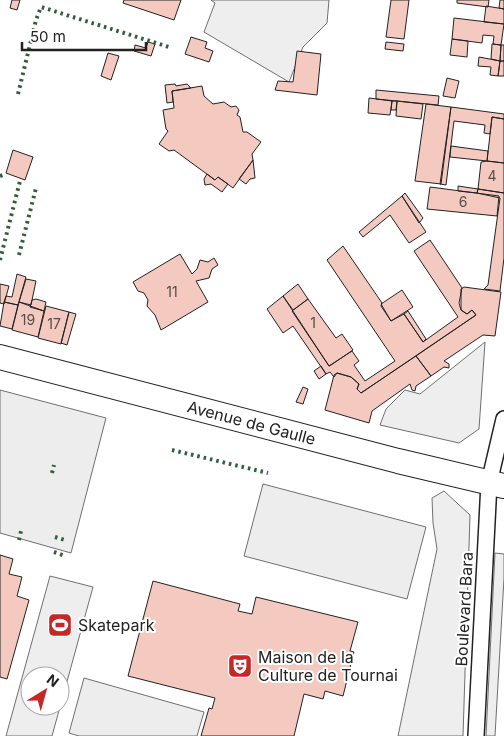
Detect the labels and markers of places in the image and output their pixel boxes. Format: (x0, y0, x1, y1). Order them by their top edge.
sports icon: Skatepark (47, 612, 73, 638)
place label: Skatepark (78, 615, 155, 635)
place label: Maison de la Culture de Tournai (258, 647, 398, 685)
theatre icon: Maison de la Culture de Tournai (227, 653, 253, 679)

